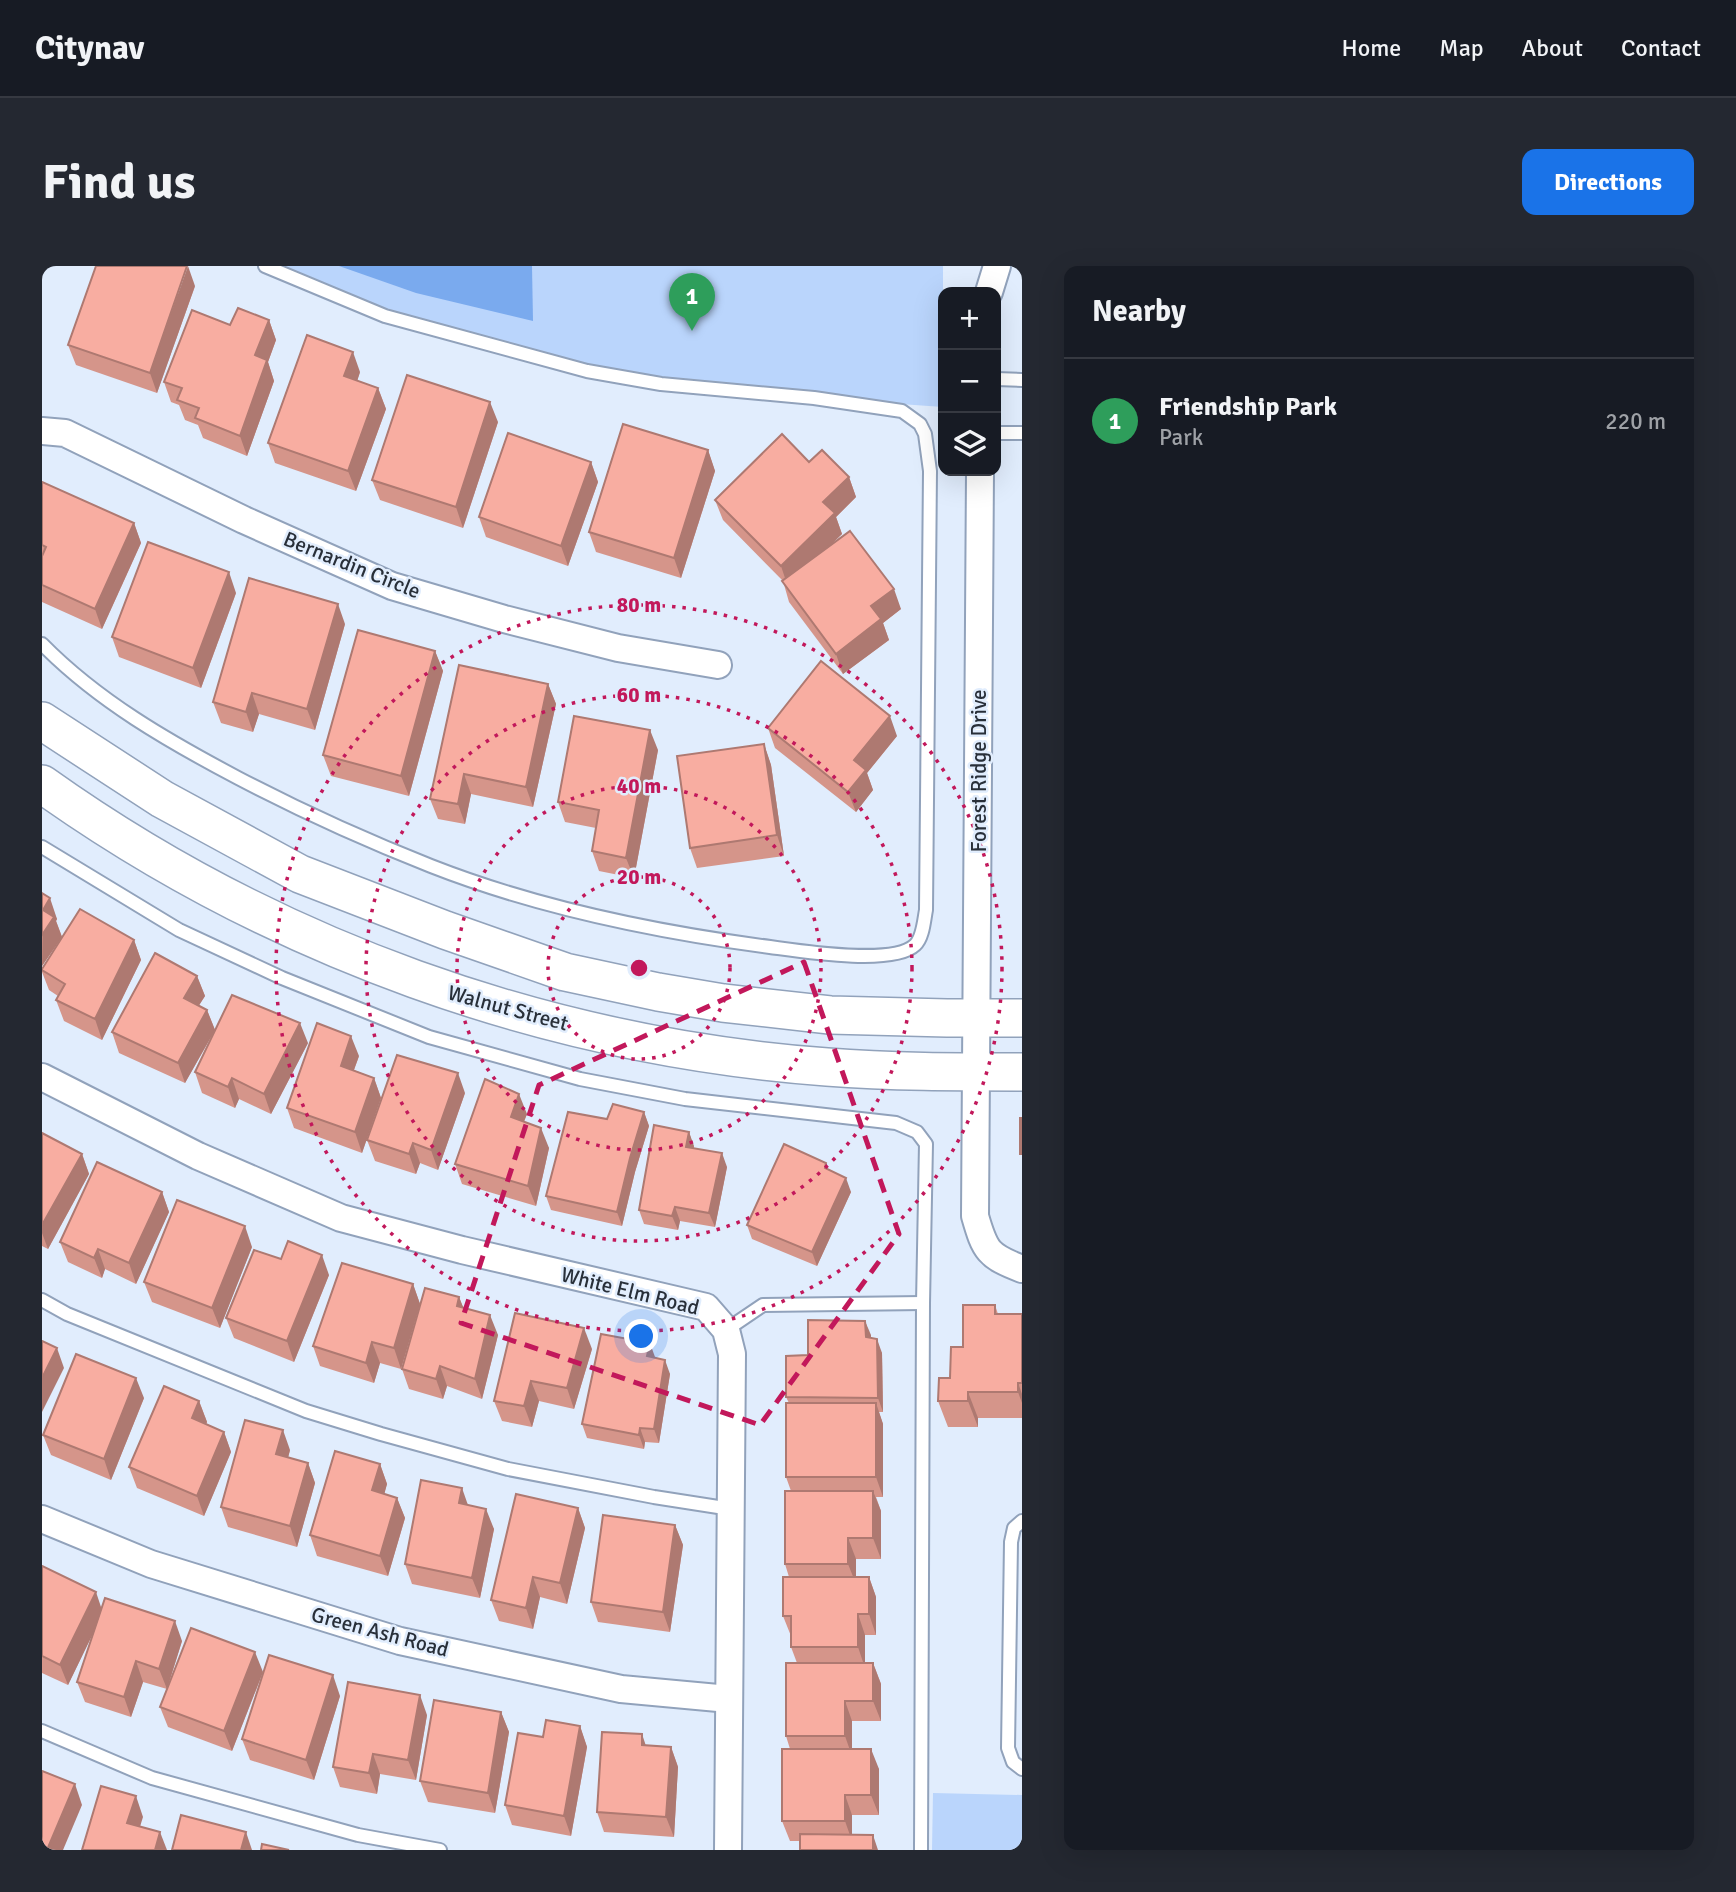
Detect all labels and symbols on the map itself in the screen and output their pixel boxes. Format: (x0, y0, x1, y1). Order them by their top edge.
pin: 1 (669, 273, 715, 331)
street label: Bernardin Circle (280, 526, 424, 604)
text: 80 m (617, 592, 661, 618)
text: 60 m (617, 682, 661, 708)
street label: Forest Ridge Drive (966, 690, 992, 852)
text: 40 m (617, 773, 661, 799)
text: 20 m (617, 864, 661, 890)
centre of rings (627, 956, 651, 980)
street label: Walnut Street (445, 979, 571, 1037)
street label: White Elm Road (558, 1261, 702, 1321)
your location (624, 1319, 658, 1353)
street label: Green Ash Road (309, 1601, 451, 1663)

